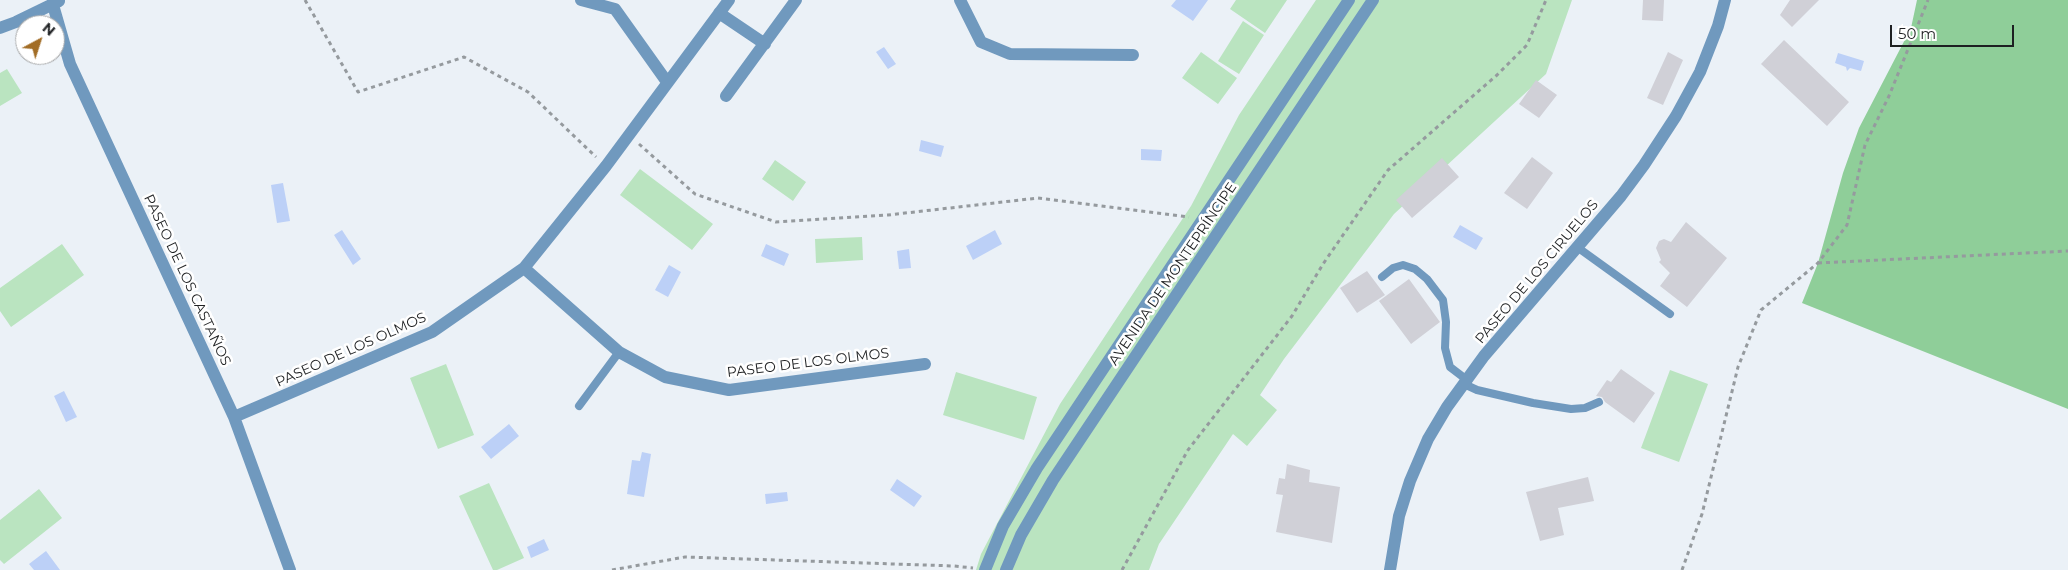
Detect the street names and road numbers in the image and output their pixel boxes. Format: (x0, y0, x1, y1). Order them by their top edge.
street label: AVENIDA DE MONTEPRÍNCIPE (1105, 179, 1241, 369)
street label: PASEO DE LOS CASTAÑOS (140, 192, 234, 368)
street label: PASEO DE LOS CIRUELOS (1472, 197, 1602, 347)
street label: PASEO DE LOS OLMOS (273, 309, 429, 391)
street label: PASEO DE LOS OLMOS (726, 345, 890, 381)

